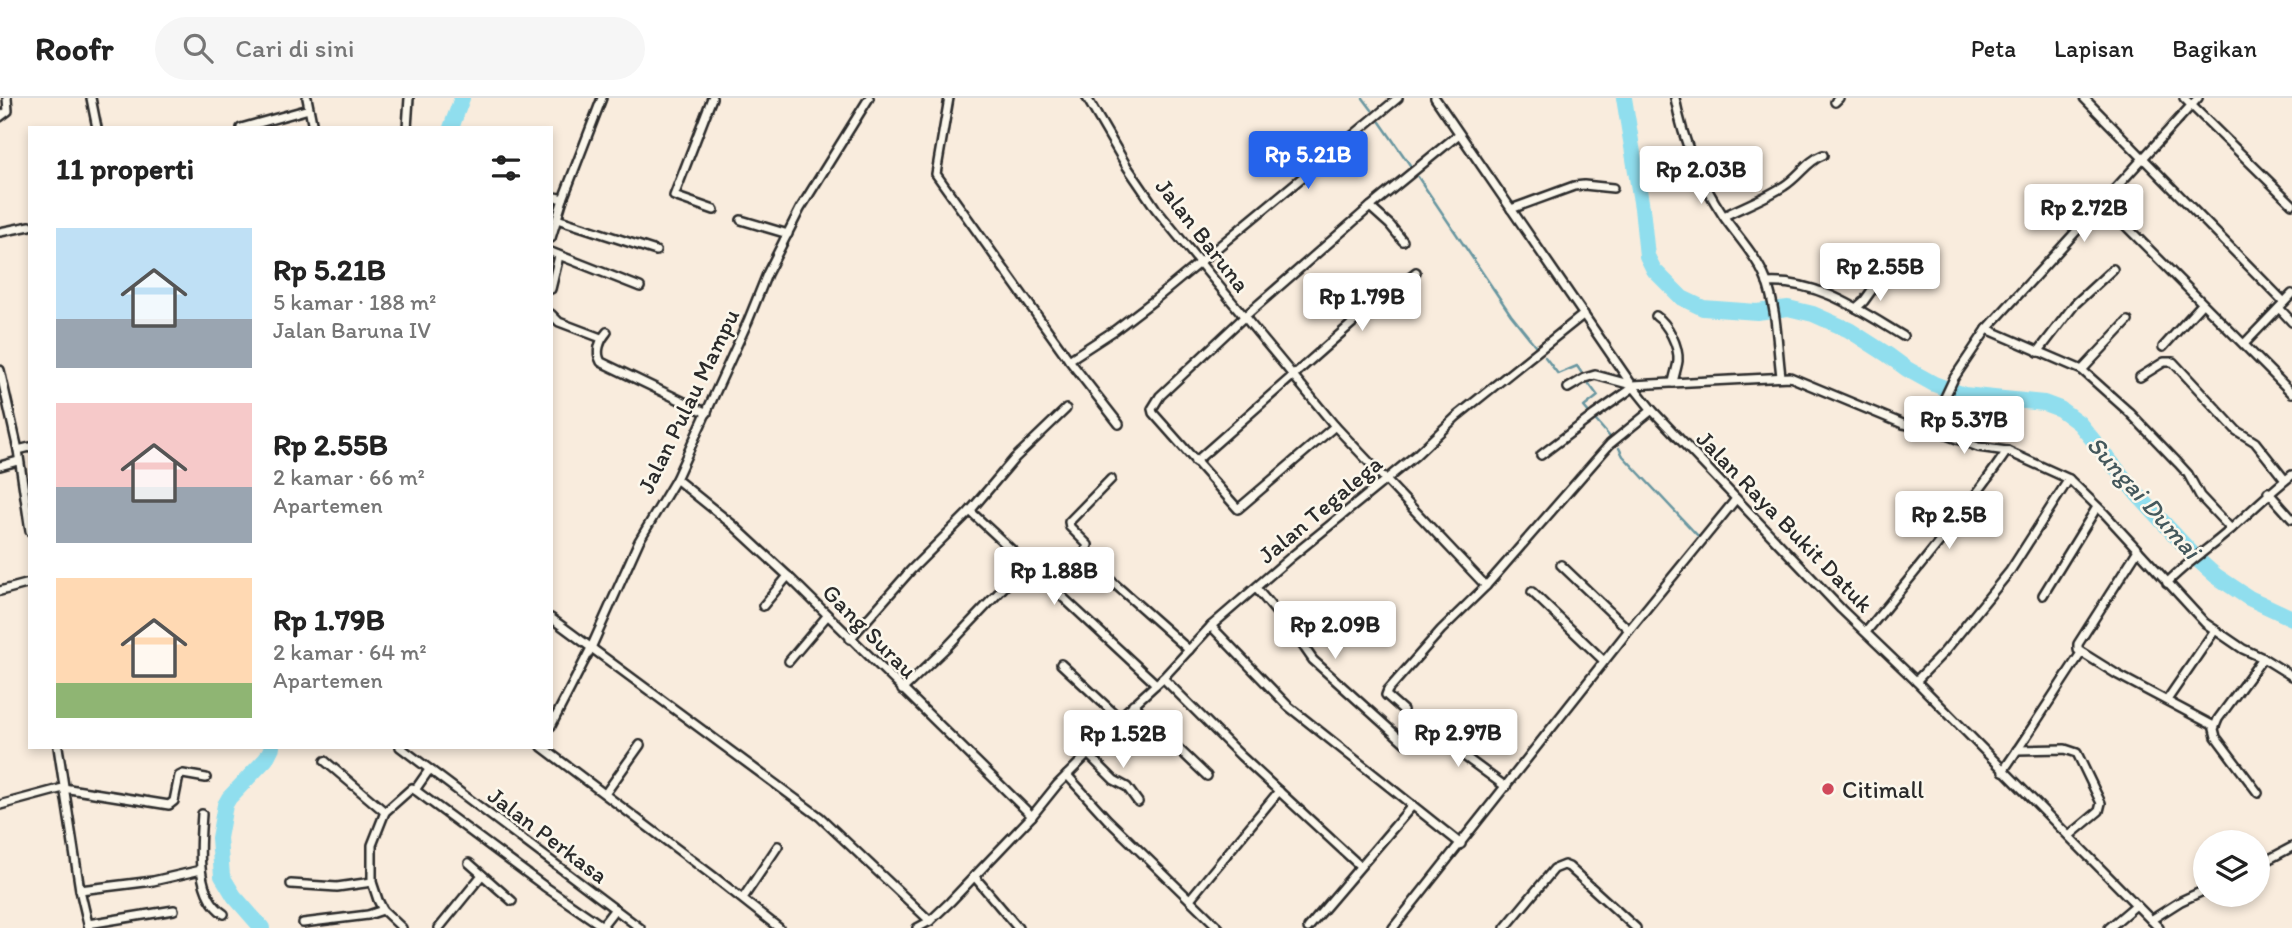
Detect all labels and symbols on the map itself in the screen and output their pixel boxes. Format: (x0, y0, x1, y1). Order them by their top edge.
pin: Rp 5.21B (1236, 132, 1380, 191)
pin: Rp 2.03B (1629, 146, 1773, 206)
street label: Jalan Baruna (1150, 172, 1256, 298)
pin: Rp 2.72B (2012, 184, 2156, 244)
pin: Rp 2.55B (1808, 244, 1952, 303)
pin: Rp 1.79B (1290, 274, 1434, 333)
street label: Jalan Pulau Mampu (631, 304, 745, 498)
pin: Rp 5.37B (1892, 396, 2036, 456)
street label: Jalan Raya Bukit Datuk (1691, 424, 1880, 618)
water label: Sungai Dumai (2080, 429, 2209, 567)
street label: Jalan Tegalega (1252, 448, 1388, 569)
pin: Rp 2.5B (1884, 491, 2014, 551)
pin: Rp 1.88B (982, 547, 1126, 607)
street label: Gang Surau (817, 578, 923, 684)
pin: Rp 2.09B (1263, 602, 1407, 661)
pin: Rp 1.52B (1051, 710, 1195, 770)
pin: Rp 2.97B (1386, 710, 1530, 769)
place label: Citimall (1842, 775, 1924, 804)
street label: Jalan Perkasa (482, 780, 614, 890)
marker: Citimall (1820, 781, 1836, 797)

